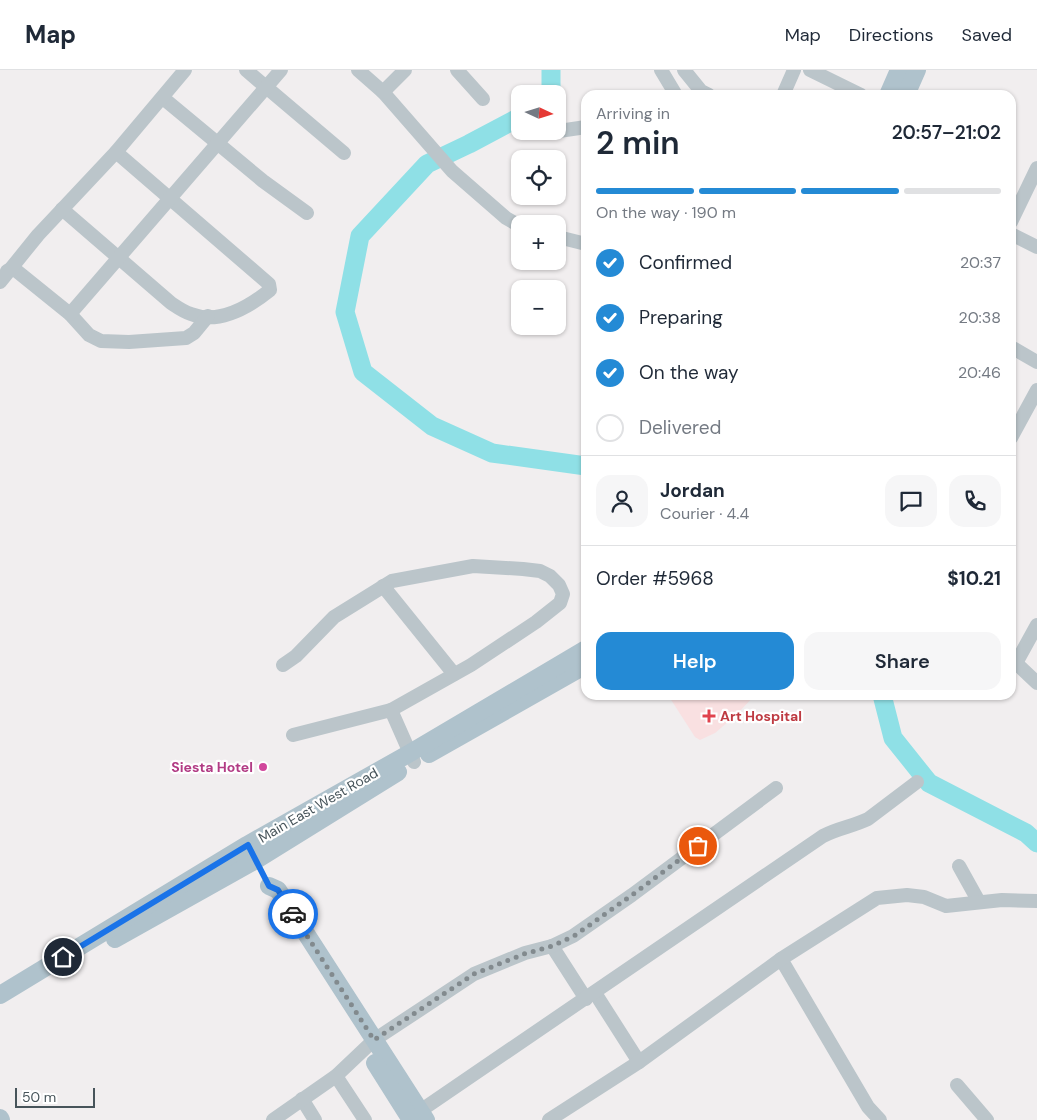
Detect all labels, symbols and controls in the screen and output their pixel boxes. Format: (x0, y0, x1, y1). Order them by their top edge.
text: Map (25, 19, 76, 50)
text: Map (785, 23, 821, 47)
text: Directions (849, 23, 934, 47)
text: Saved (962, 23, 1012, 47)
north arrow (511, 85, 566, 140)
map controls (511, 85, 566, 335)
text: Arriving in (596, 103, 670, 124)
text: 20:57–21:02 (892, 120, 1001, 145)
text: 2 min (596, 122, 680, 164)
button: locate (511, 150, 566, 205)
text: On the way · 190 m (596, 202, 736, 223)
button: + (511, 215, 566, 270)
icon: check (596, 249, 624, 277)
text: Confirmed (639, 250, 732, 275)
text: 20:37 (960, 252, 1001, 273)
button: − (511, 280, 566, 335)
icon: check (596, 304, 624, 332)
text: Preparing (639, 305, 723, 330)
text: 20:38 (959, 307, 1001, 328)
icon: check (596, 359, 624, 387)
text: On the way (639, 360, 739, 385)
text: 20:46 (958, 362, 1001, 383)
text: Delivered (639, 415, 721, 440)
button: person (596, 475, 648, 527)
button: chat (885, 475, 937, 527)
button: phone (949, 475, 1001, 527)
text: Jordan (660, 478, 725, 503)
text: Courier · 4.4 (660, 503, 749, 524)
text: Order #5968 (596, 566, 714, 591)
text: $10.21 (947, 566, 1001, 591)
button: Help (596, 632, 794, 690)
button: Share (804, 632, 1001, 690)
place label: Art Hospital (720, 707, 802, 725)
marker: Art Hospital (702, 709, 716, 723)
place label: Siesta Hotel (171, 758, 253, 776)
marker: Siesta Hotel (257, 761, 269, 773)
street label: Main East West Road (255, 763, 381, 847)
pin (677, 825, 719, 867)
icon: bag (684, 832, 712, 860)
courier (268, 889, 318, 939)
icon: car (279, 900, 307, 928)
pin (42, 936, 84, 978)
icon: home (49, 943, 77, 971)
scale bar (15, 1085, 95, 1108)
text: 50 m (22, 1088, 56, 1106)

